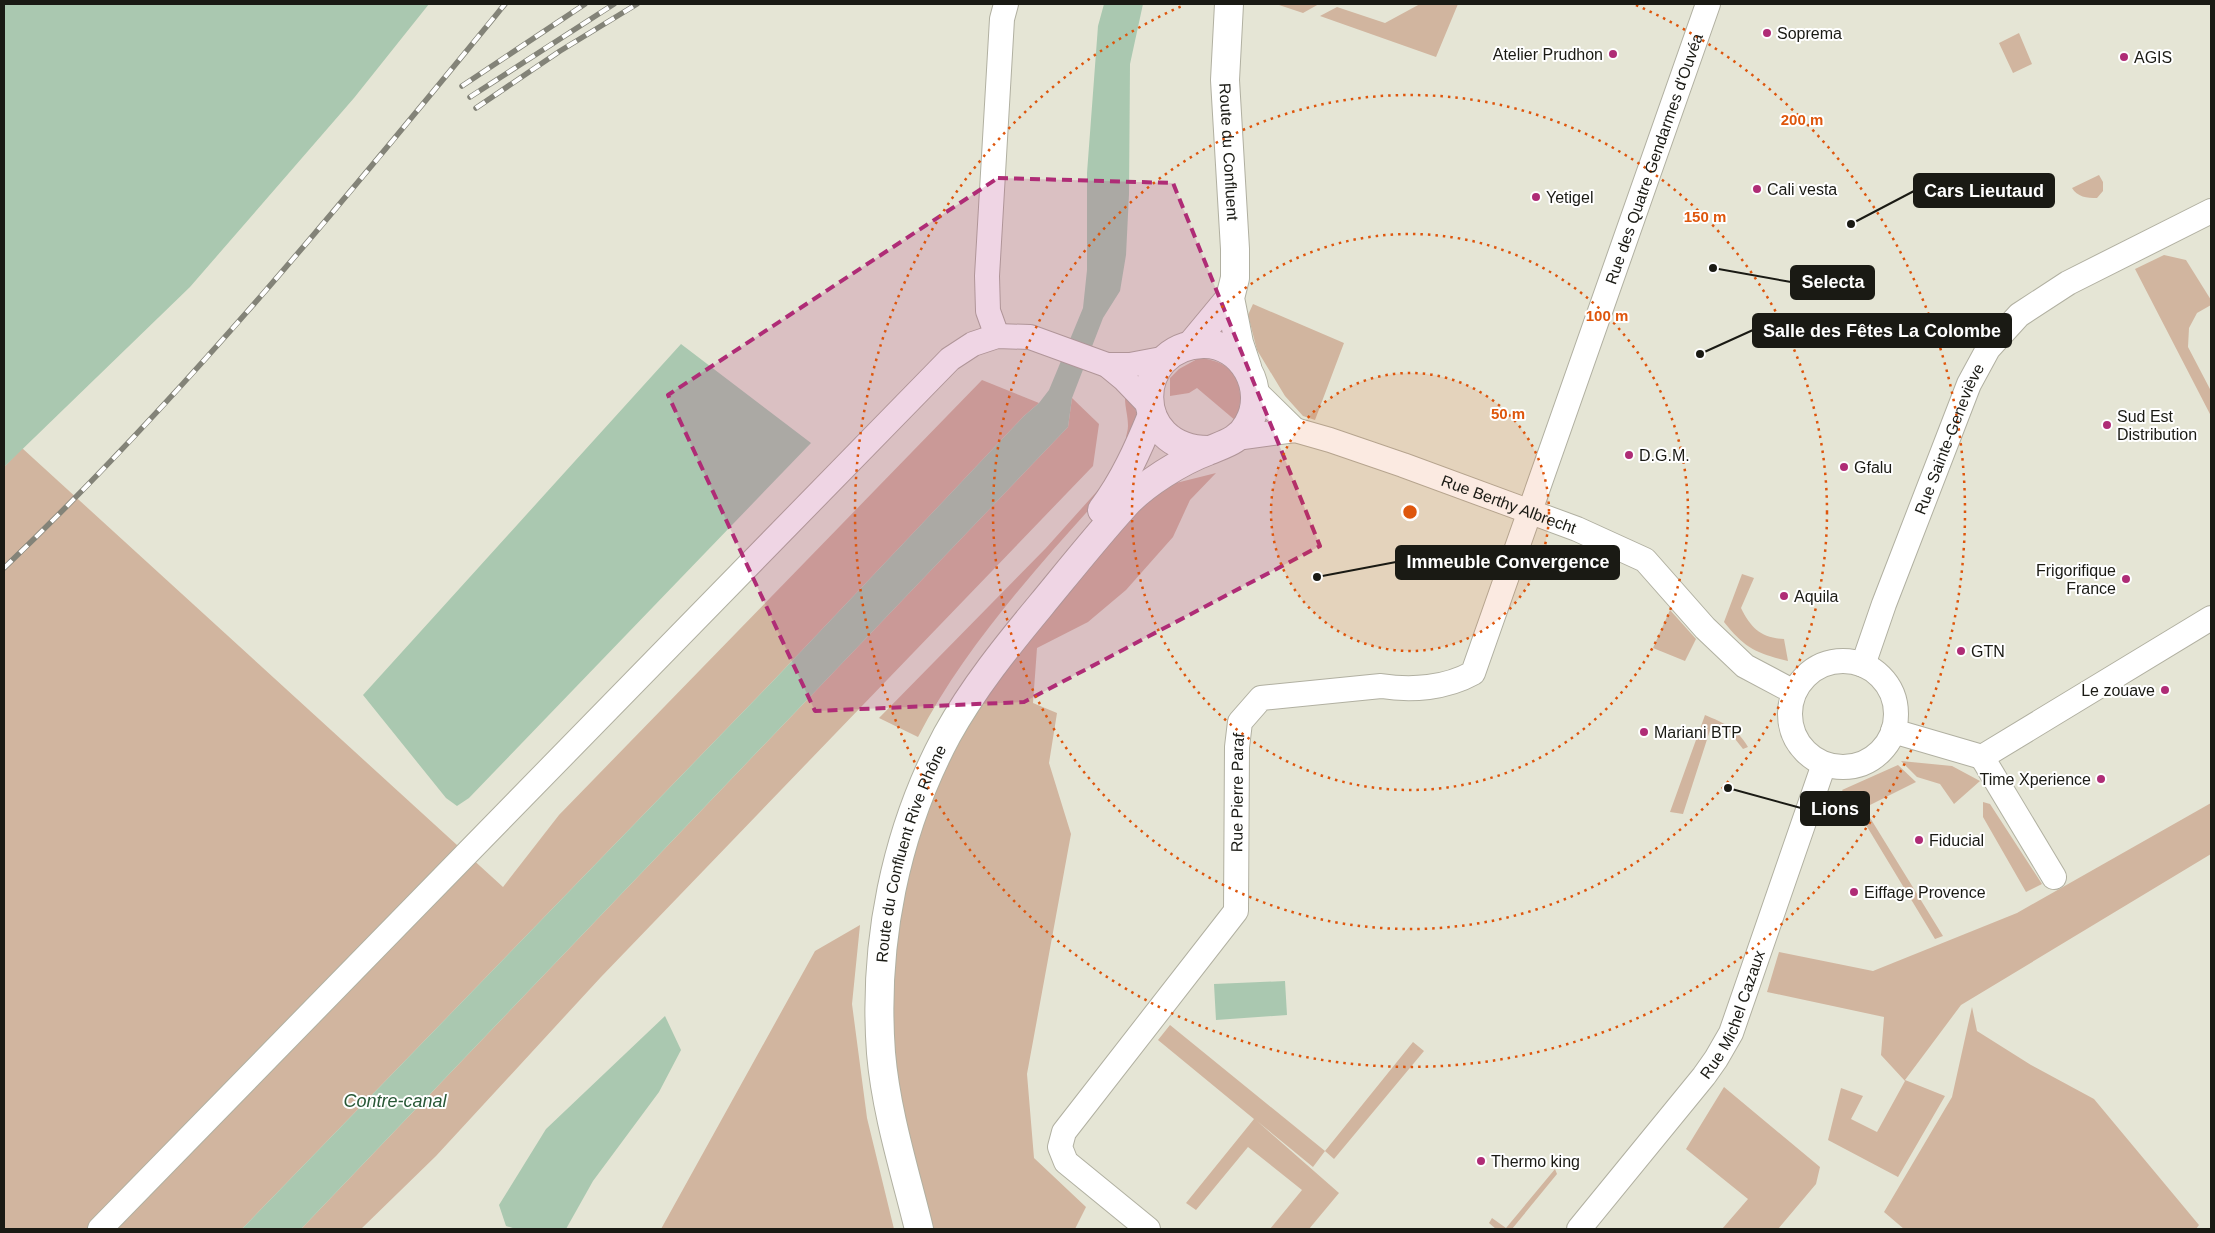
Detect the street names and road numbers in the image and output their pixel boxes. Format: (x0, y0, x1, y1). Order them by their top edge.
street label: Rue des Quatre Gendarmes d'Ouvéa (1602, 31, 1706, 286)
street label: Route du Confluent (1217, 82, 1242, 222)
street label: Rue Sainte-Geneviève (1911, 360, 1987, 517)
street label: Rue Berthy Albrecht (1439, 471, 1579, 537)
street label: Rue Pierre Paraf (1228, 732, 1247, 852)
street label: Route du Confluent Rive Rhône (873, 742, 949, 963)
street label: Rue Michel Cazaux (1696, 948, 1767, 1082)

